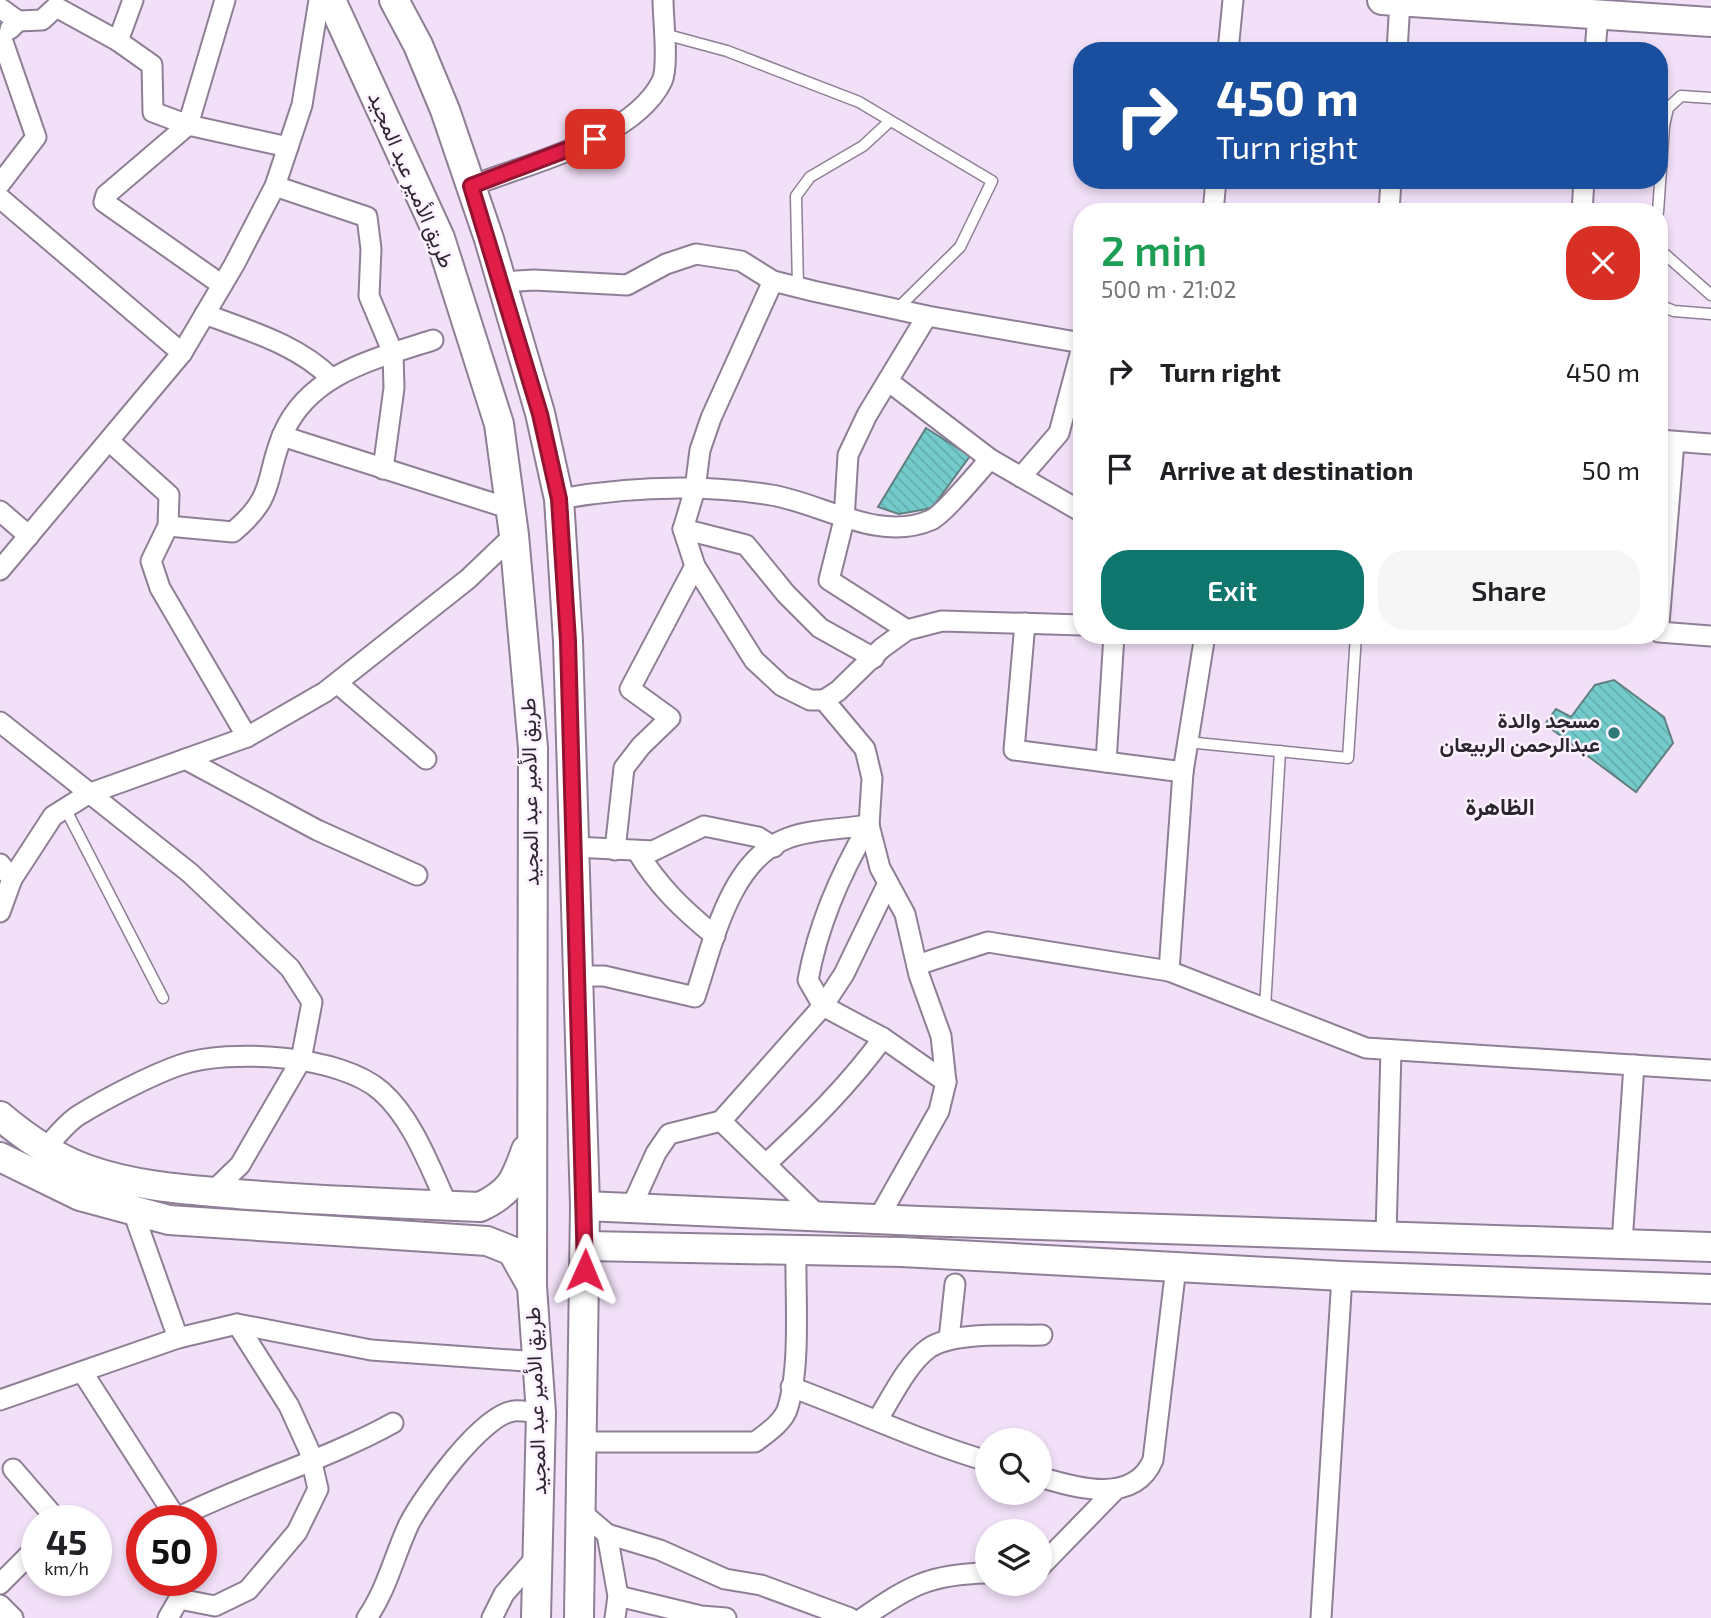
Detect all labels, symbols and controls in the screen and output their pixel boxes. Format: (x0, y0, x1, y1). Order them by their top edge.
text: 450 m (1216, 67, 1359, 126)
icon: right (1101, 70, 1192, 161)
street label: طريق الأمير عبد المجيد (362, 88, 461, 272)
pin (565, 109, 625, 169)
icon: arrive (576, 120, 614, 158)
text: Turn right (1216, 127, 1358, 165)
text: 2 min (1101, 224, 1207, 274)
button: close (1566, 226, 1640, 300)
text: 500 m · 21:02 (1101, 275, 1236, 303)
icon: right (1101, 352, 1139, 390)
text: Turn right (1160, 356, 1281, 387)
text: 450 m (1566, 356, 1640, 387)
icon: arrive (1101, 450, 1139, 488)
text: Arrive at destination (1160, 454, 1413, 485)
text: 50 m (1582, 454, 1640, 485)
button: Exit (1101, 550, 1364, 630)
button: Share (1378, 550, 1640, 630)
street label: طريق الأمير عبد المجيد (514, 698, 545, 886)
place label: مسجد والدة عبدالرحمن الربيعان (1440, 707, 1600, 758)
marker: مسجد والدة عبدالرحمن الربيعان (1606, 725, 1622, 741)
district label: الظاهرة (1465, 792, 1535, 822)
position arrow (548, 1233, 622, 1307)
street label: طريق الأمير عبد المجيد (519, 1306, 552, 1496)
map controls (975, 1428, 1052, 1596)
button: search (975, 1428, 1052, 1505)
speed limit sign: 50 (126, 1505, 217, 1596)
button: layers (975, 1519, 1052, 1596)
text: 45 (46, 1520, 87, 1562)
text: km/h (44, 1557, 89, 1579)

